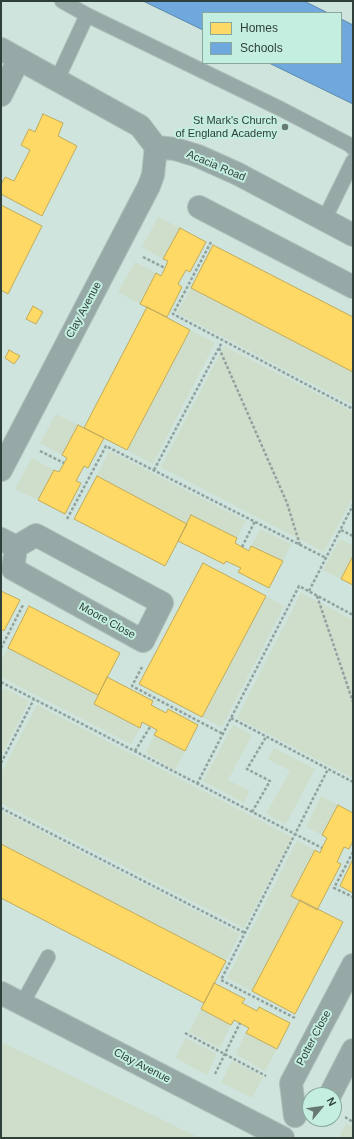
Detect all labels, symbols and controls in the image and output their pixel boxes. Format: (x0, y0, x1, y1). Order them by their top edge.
legend (202, 12, 342, 64)
text: Homes (240, 21, 278, 35)
text: Schools (240, 41, 283, 55)
place label: St Mark's Church of England Academy (175, 114, 277, 140)
marker: St Mark's Church of England Academy (280, 122, 290, 132)
street label: Acacia Road (185, 148, 247, 184)
street label: Clay Avenue (64, 279, 104, 341)
street label: Moore Close (77, 600, 137, 642)
street label: Potter Close (294, 1008, 334, 1068)
street label: Clay Avenue (111, 1046, 173, 1086)
north arrow (302, 1087, 342, 1127)
text: N (324, 1095, 339, 1108)

